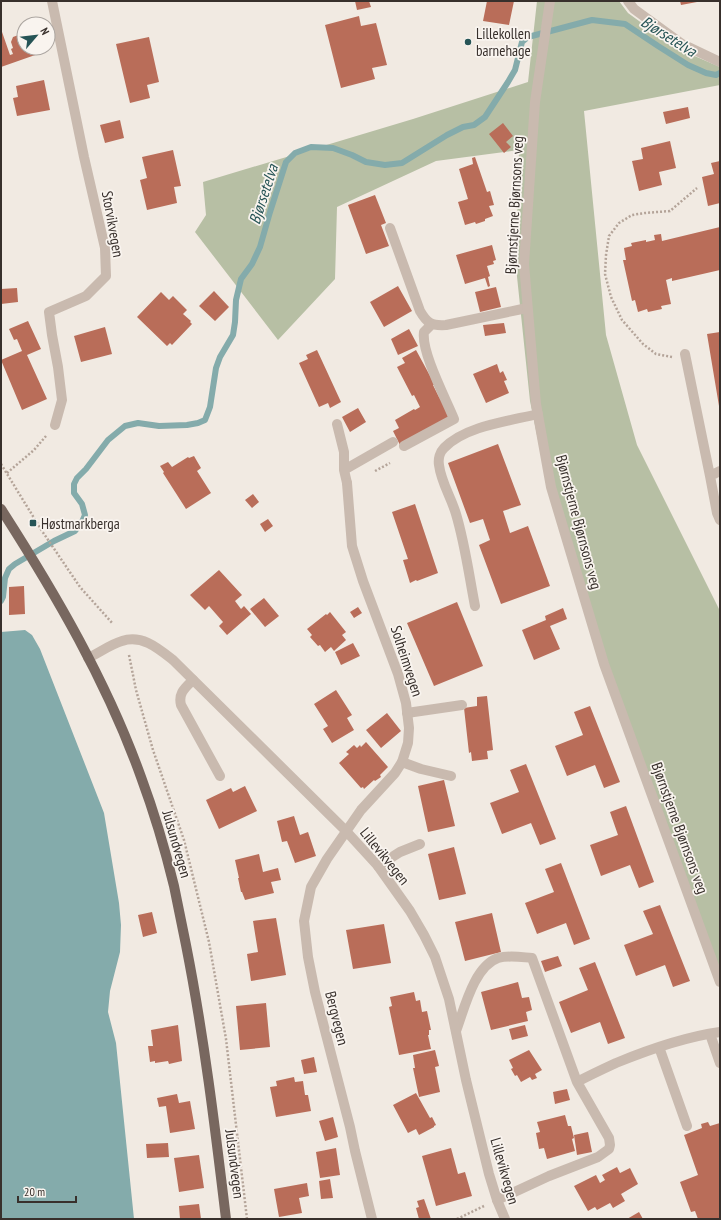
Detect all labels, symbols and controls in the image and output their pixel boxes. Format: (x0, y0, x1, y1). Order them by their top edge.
water label: Bjørsetelva (638, 11, 702, 62)
north arrow (16, 16, 56, 56)
place label: Lillekollen barnehage (476, 24, 531, 60)
text: N (37, 25, 52, 37)
marker: Lillekollen barnehage (463, 37, 473, 47)
street label: Bjørnstjerne Bjørnsons veg (501, 135, 527, 275)
water label: Bjørsetelva (244, 160, 283, 226)
street label: Storvikvegen (98, 189, 128, 259)
street label: Bjørnstjerne Bjørnsons veg (552, 453, 606, 591)
place label: Høstmarkberga (41, 514, 120, 533)
marker: Høstmarkberga (28, 518, 38, 528)
street label: Solheimvegen (387, 623, 427, 699)
street label: Bjørnstjerne Bjørnsons veg (647, 760, 713, 896)
street label: Julsundvegen (158, 807, 196, 880)
street label: Lillevikvegen (356, 823, 414, 889)
street label: Bergvegen (321, 989, 353, 1047)
street label: Julsundvegen (221, 1127, 249, 1200)
street label: Lillevikvegen (486, 1135, 524, 1207)
scale bar (18, 1178, 76, 1204)
text: 20 m (24, 1184, 45, 1199)

